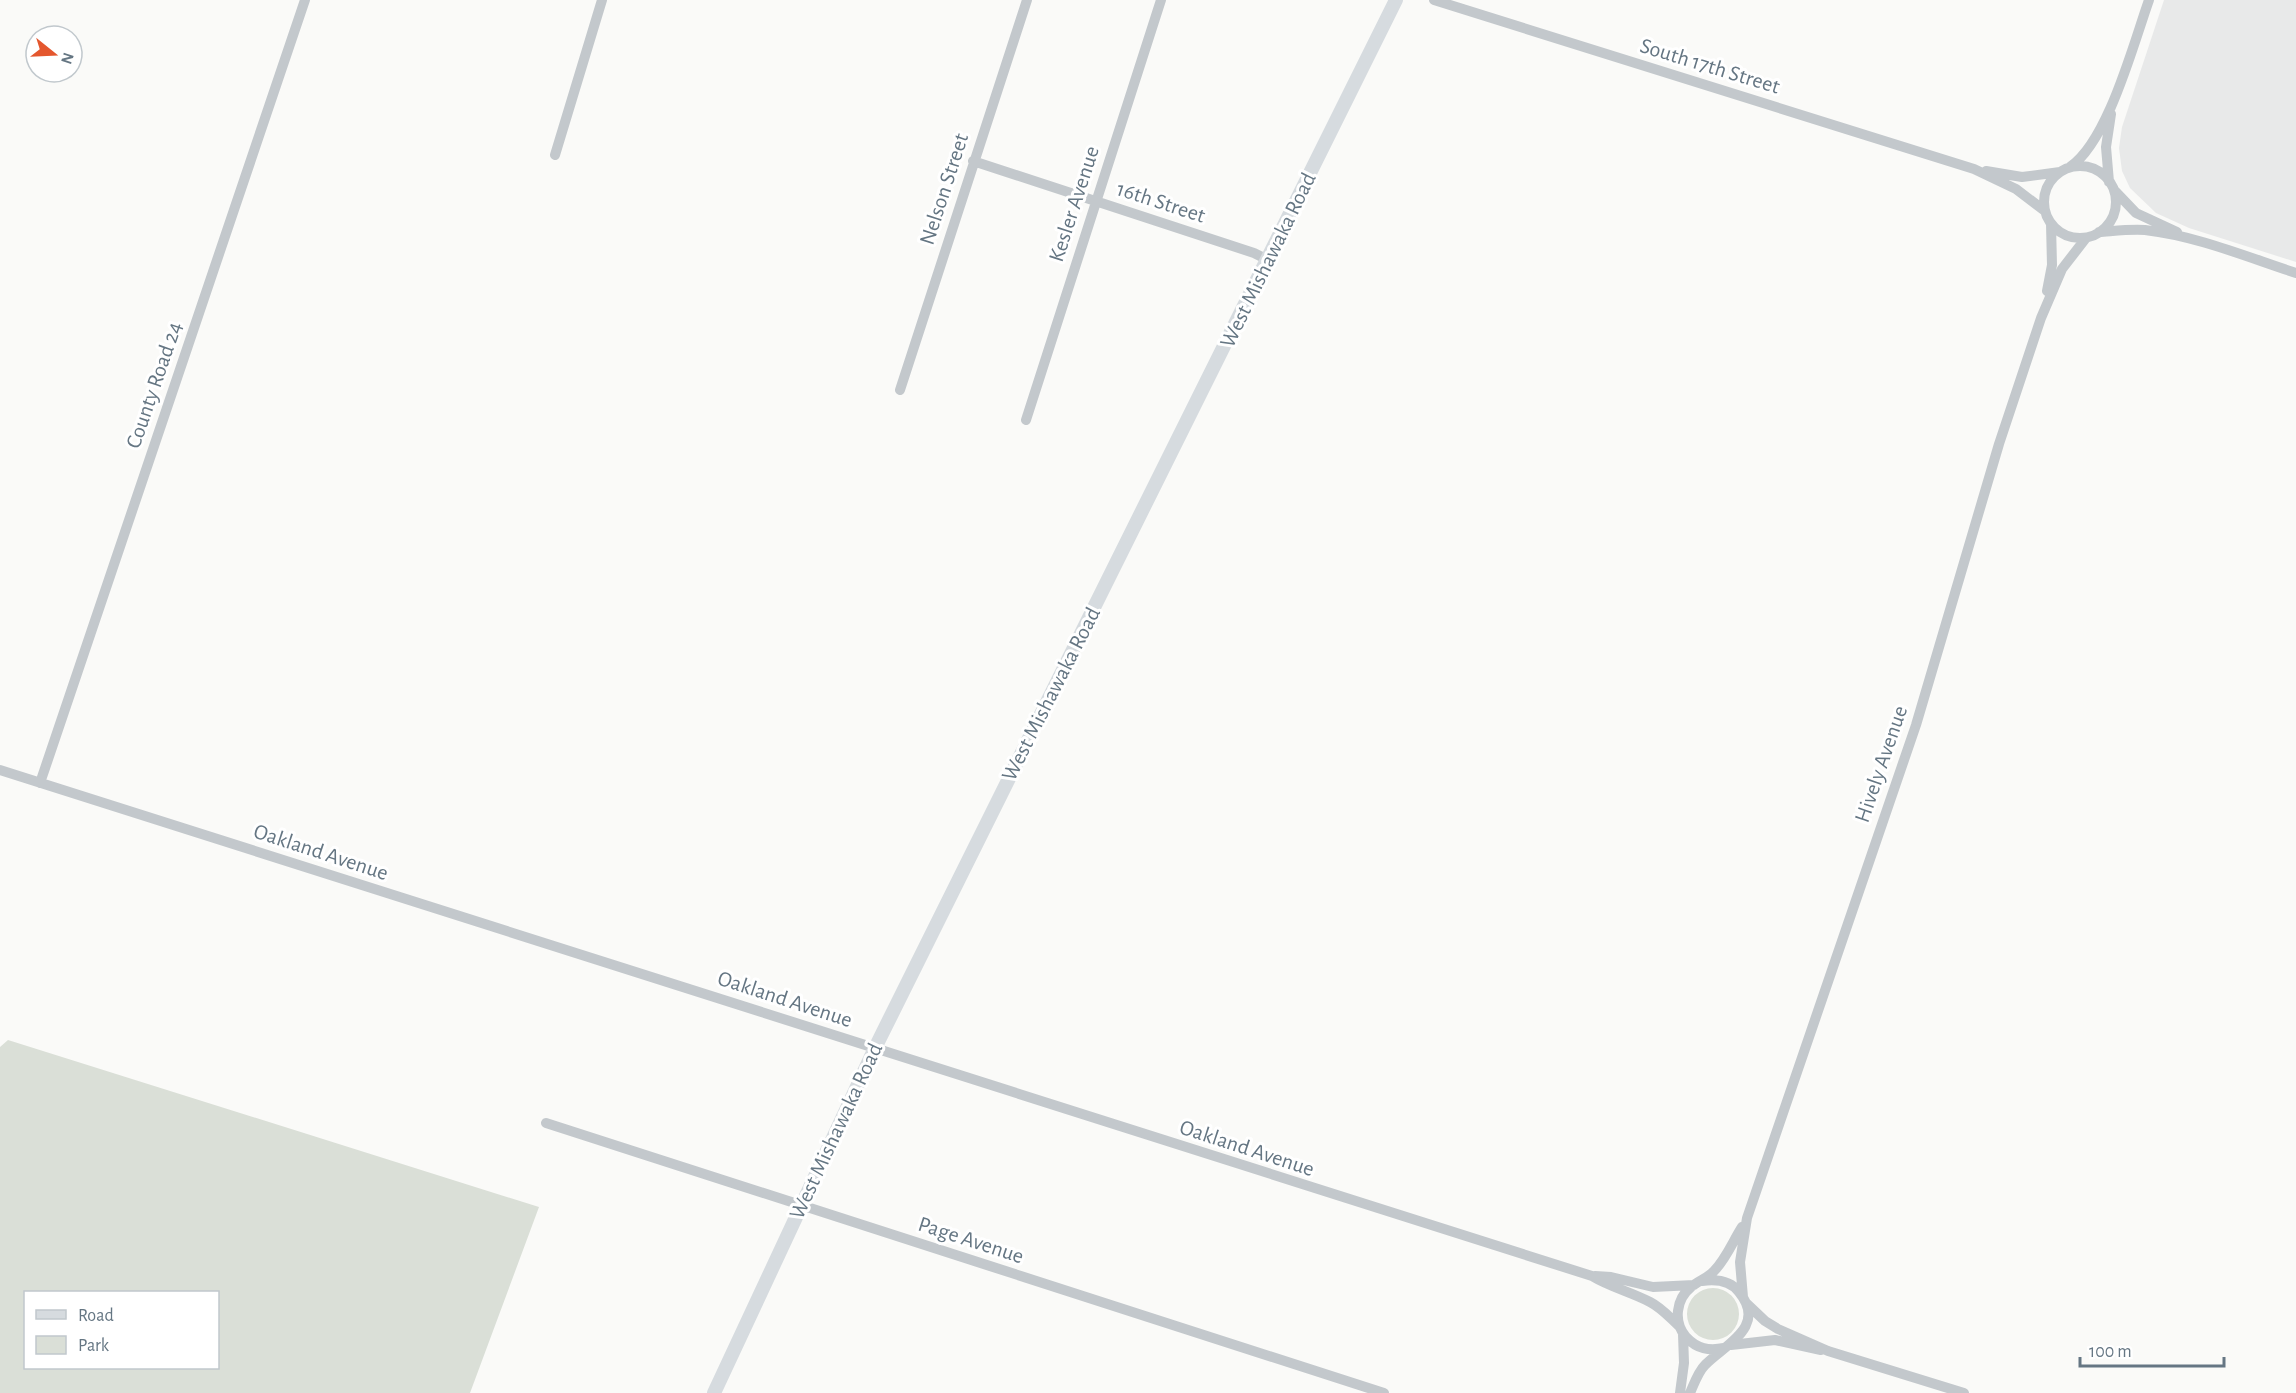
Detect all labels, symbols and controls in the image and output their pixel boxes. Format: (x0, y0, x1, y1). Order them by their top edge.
north arrow (24, 24, 84, 84)
street label: South 17th Street (1638, 34, 1782, 98)
text: N (58, 51, 77, 66)
street label: Nelson Street (916, 131, 972, 247)
street label: Kesler Avenue (1045, 143, 1103, 265)
street label: West Mishawaka Road (1216, 169, 1320, 351)
street label: 16th Street (1114, 177, 1208, 227)
street label: County Road 24 (122, 319, 186, 451)
street label: West Mishawaka Road (998, 604, 1104, 784)
street label: Hively Avenue (1851, 703, 1911, 825)
street label: Oakland Avenue (251, 820, 391, 884)
street label: Oakland Avenue (715, 967, 855, 1031)
street label: West Mishawaka Road (786, 1040, 886, 1222)
street label: Oakland Avenue (1177, 1116, 1317, 1180)
street label: Page Avenue (915, 1213, 1027, 1267)
legend (24, 1291, 219, 1369)
text: Road (78, 1307, 114, 1325)
scale bar (2080, 1330, 2224, 1368)
text: Park (78, 1337, 110, 1355)
text: 100 m (2089, 1343, 2132, 1361)

